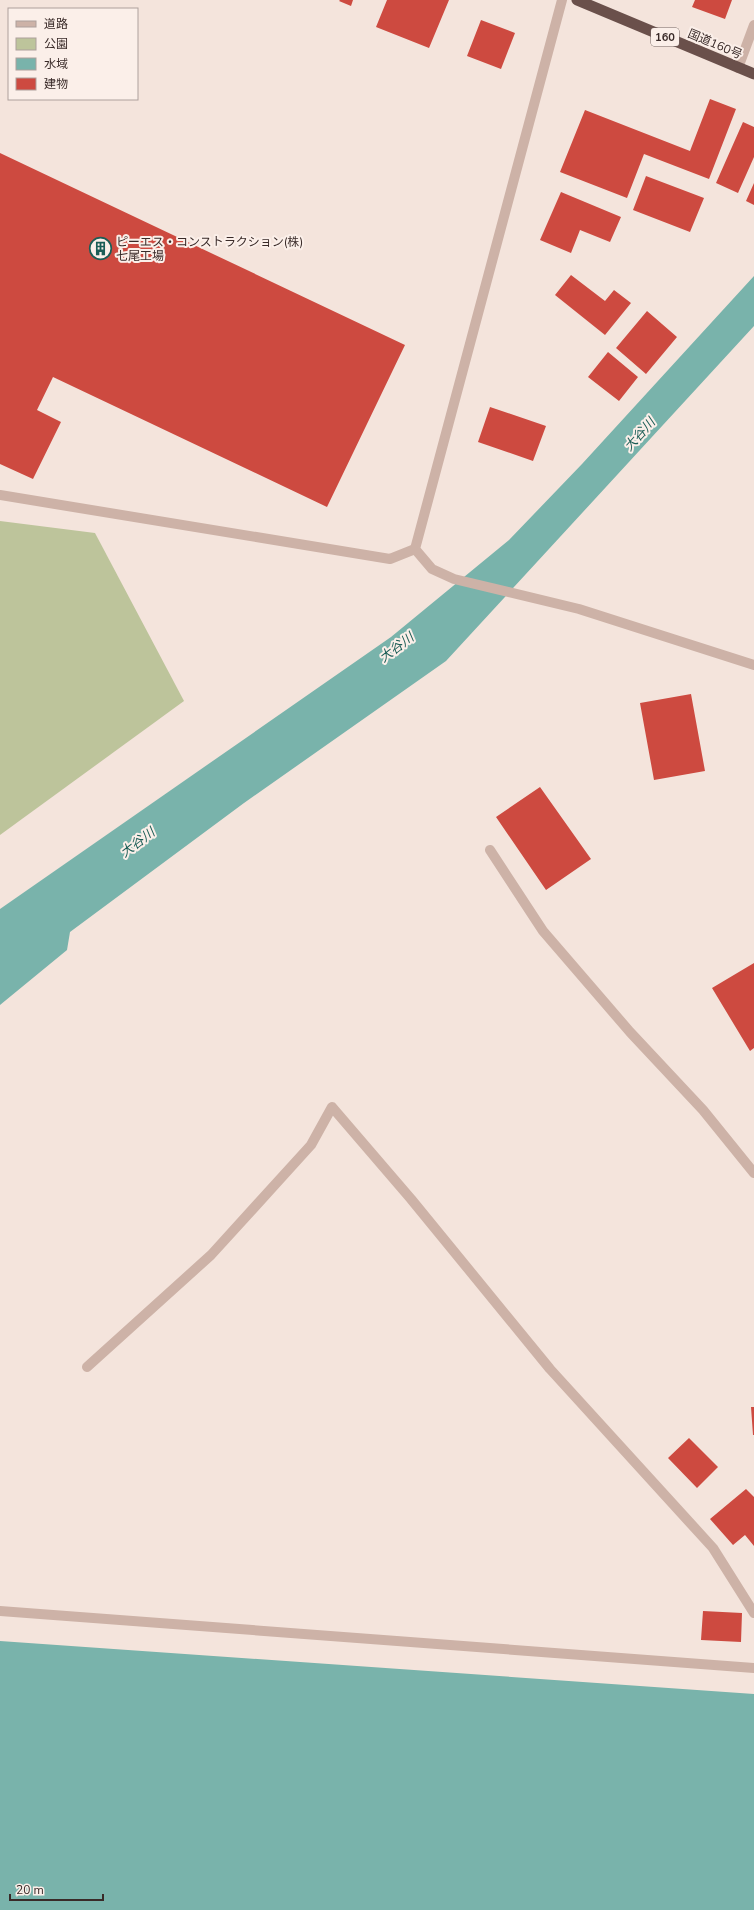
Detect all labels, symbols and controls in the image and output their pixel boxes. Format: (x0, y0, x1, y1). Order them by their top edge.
legend (8, 8, 138, 100)
text: 道路 (44, 16, 68, 32)
street label: 国道160号 (685, 25, 745, 63)
road number: 160 (651, 28, 679, 46)
text: 公園 (44, 36, 68, 52)
text: 水域 (44, 56, 68, 72)
text: 建物 (44, 76, 68, 92)
place label: ピーエス・コンストラクション(株) 七尾工場 (116, 234, 303, 264)
building icon: ピーエス・コンストラクション(株) 七尾工場 (88, 236, 114, 262)
water label: 大谷川 (620, 413, 661, 455)
water label: 大谷川 (376, 628, 419, 667)
water label: 大谷川 (117, 823, 160, 862)
scale bar (10, 1876, 103, 1902)
text: 20 m (16, 1882, 44, 1898)

